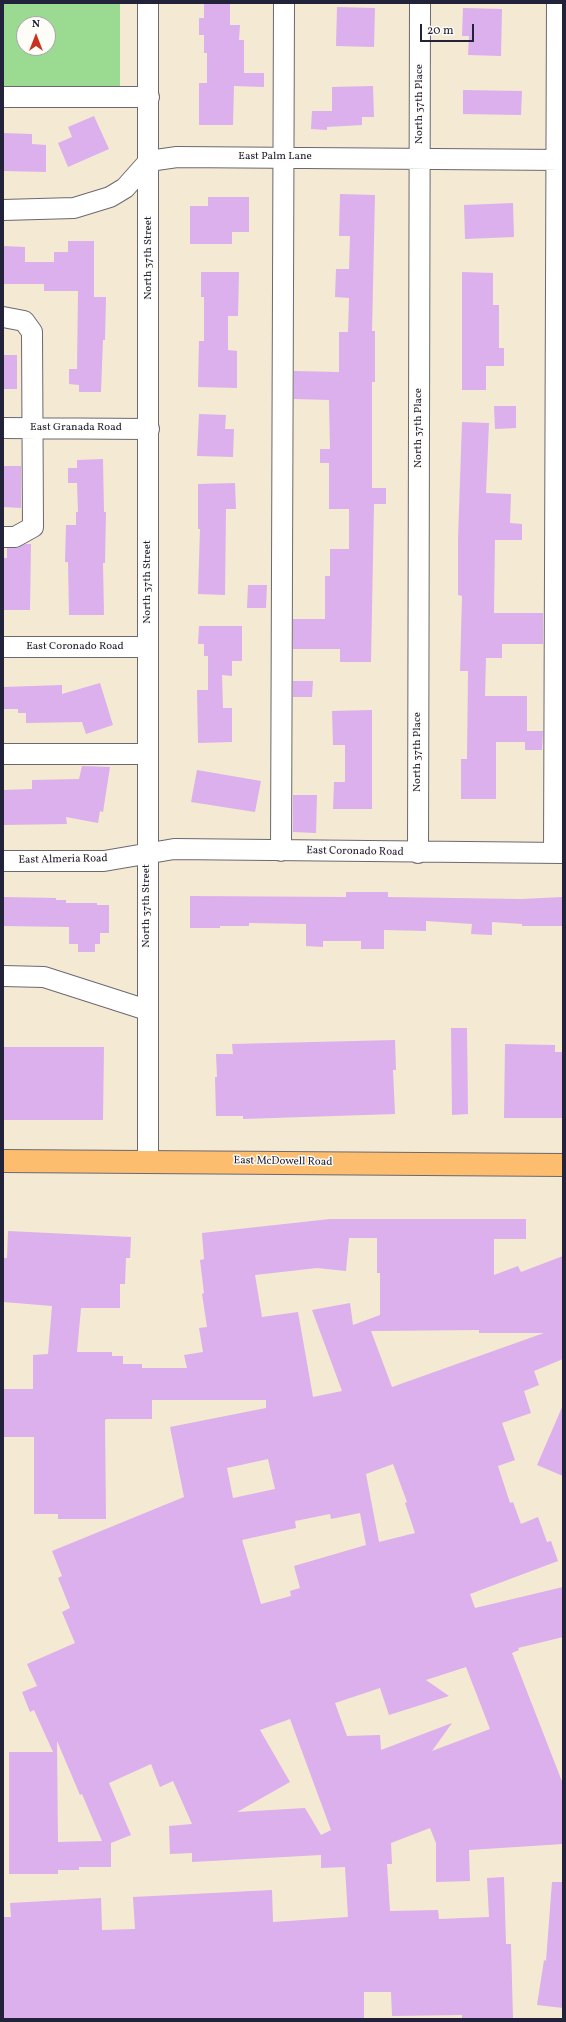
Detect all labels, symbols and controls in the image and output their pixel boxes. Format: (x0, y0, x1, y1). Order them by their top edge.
north arrow (16, 16, 56, 56)
scale bar (422, 16, 476, 42)
text: N (32, 17, 40, 32)
text: 20 m (427, 23, 454, 39)
street label: North 37th Place (413, 64, 427, 144)
street label: East Palm Lane (238, 150, 312, 164)
street label: North 37th Street (142, 216, 156, 300)
street label: North 37th Place (412, 388, 426, 468)
street label: East Granada Road (30, 421, 122, 435)
street label: North 37th Street (141, 540, 155, 624)
street label: East Coronado Road (26, 640, 124, 654)
street label: North 37th Place (411, 712, 425, 792)
street label: East Coronado Road (306, 845, 404, 859)
street label: East Almeria Road (18, 853, 108, 867)
street label: North 37th Street (140, 864, 154, 948)
street label: East McDowell Road (233, 1155, 333, 1169)

